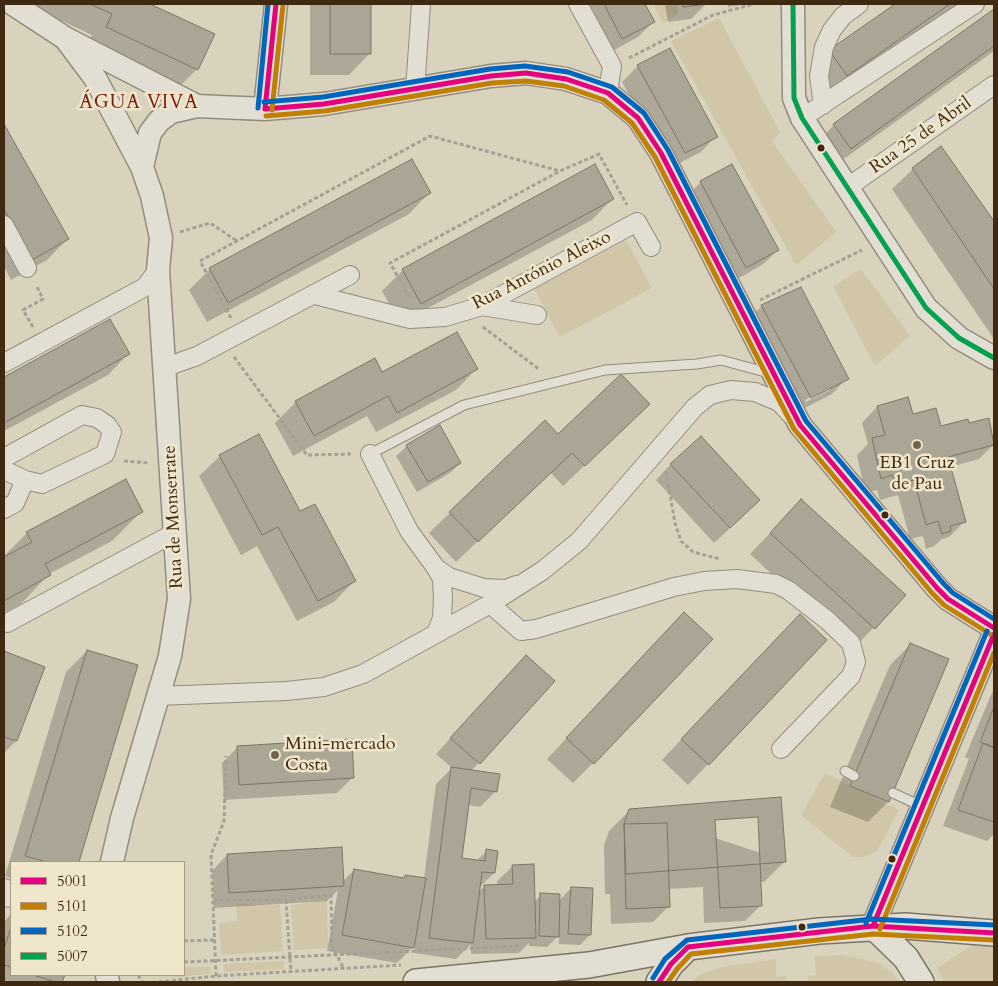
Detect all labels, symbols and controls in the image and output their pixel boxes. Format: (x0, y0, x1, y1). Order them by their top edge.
district label: ÁGUA VIVA (78, 93, 200, 115)
street label: Rua 25 de Abril (866, 93, 976, 179)
unlabelled marker (816, 143, 826, 153)
street label: Rua António Aleixo (469, 227, 615, 315)
marker: EB1 Cruz de Pau (911, 439, 923, 451)
street label: Rua de Monserrate (159, 445, 189, 589)
place label: EB1 Cruz de Pau (879, 453, 955, 496)
unlabelled marker (880, 510, 890, 520)
place label: Mini-mercado Costa (285, 734, 396, 776)
marker: Mini-mercado Costa (269, 749, 281, 761)
unlabelled marker (887, 854, 897, 864)
legend (10, 861, 185, 976)
text: 5001 (57, 871, 88, 891)
text: 5101 (57, 896, 88, 916)
text: 5102 (57, 921, 88, 941)
unlabelled marker (797, 922, 807, 932)
text: 5007 (57, 946, 88, 966)

